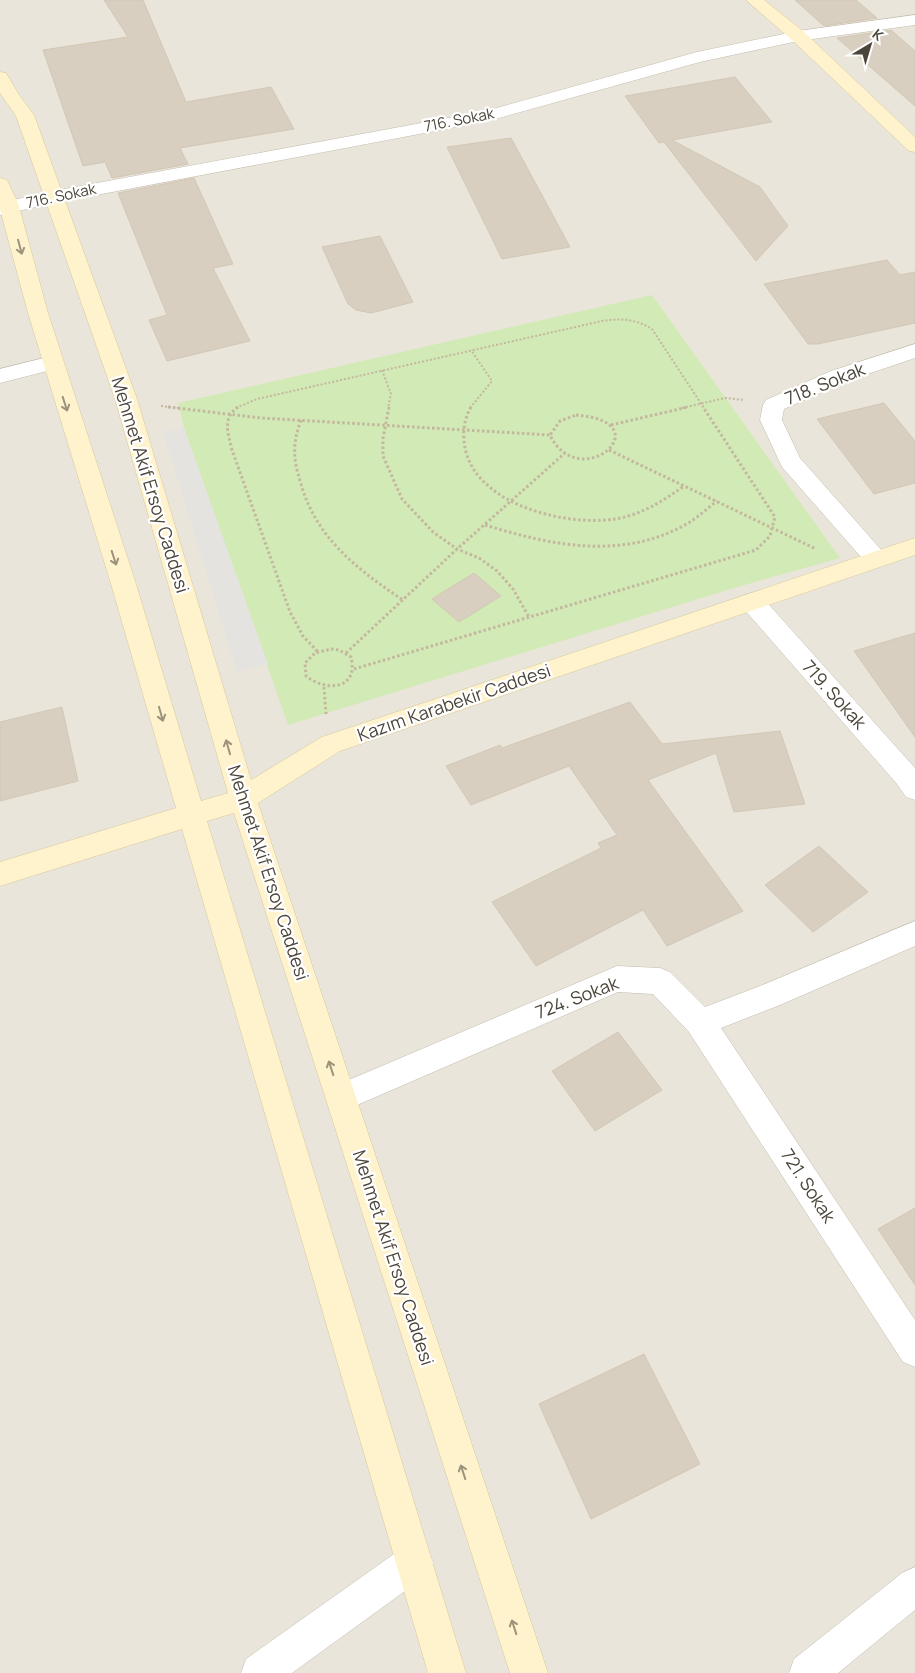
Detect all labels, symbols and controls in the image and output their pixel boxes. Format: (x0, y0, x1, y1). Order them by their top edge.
north arrow (845, 20, 895, 70)
text: K (869, 24, 888, 45)
street label: 716. Sokak (422, 102, 496, 137)
street label: 716. Sokak (24, 178, 98, 213)
one-way arrow (16, 239, 26, 255)
street label: 718. Sokak (781, 356, 869, 410)
street label: Mehmet Akif Ersoy Caddesi (107, 374, 195, 596)
one-way arrow (60, 395, 70, 411)
one-way arrow (110, 550, 120, 566)
street label: 719. Sokak (798, 655, 873, 735)
street label: Kazım Karabekir Caddesi (354, 658, 553, 746)
one-way arrow (157, 706, 167, 722)
one-way arrow (223, 739, 232, 755)
street label: Mehmet Akif Ersoy Caddesi (223, 762, 315, 983)
street label: 724. Sokak (532, 970, 623, 1024)
one-way arrow (326, 1061, 335, 1077)
street label: 721. Sokak (776, 1144, 842, 1228)
street label: Mehmet Akif Ersoy Caddesi (348, 1147, 440, 1368)
one-way arrow (458, 1465, 468, 1481)
one-way arrow (509, 1619, 518, 1635)

